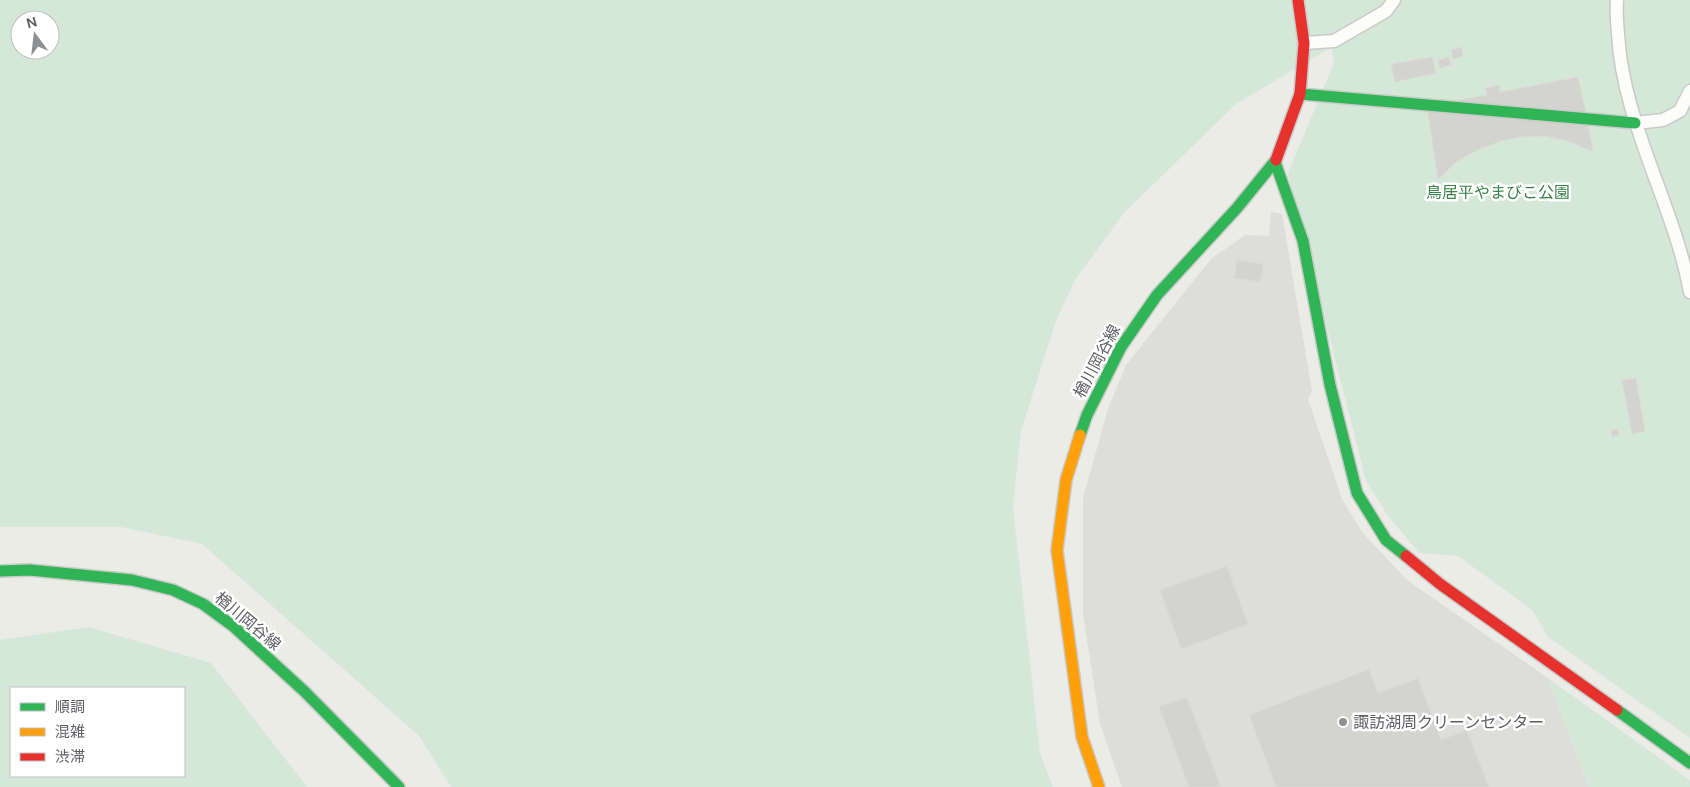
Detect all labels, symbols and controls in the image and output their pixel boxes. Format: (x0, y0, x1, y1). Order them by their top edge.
north arrow (10, 10, 60, 60)
text: N (24, 12, 39, 32)
park label: 鳥居平やまびこ公園 (1426, 182, 1570, 203)
street label: 楢川岡谷線 (1069, 321, 1125, 401)
street label: 楢川岡谷線 (211, 587, 285, 655)
legend (10, 687, 185, 777)
text: 順調 (55, 697, 85, 717)
place label: 諏訪湖周クリーンセンター (1353, 712, 1544, 733)
marker: 諏訪湖周クリーンセンター (1337, 716, 1349, 728)
text: 混雑 (55, 722, 85, 742)
text: 渋滞 (55, 747, 85, 767)

